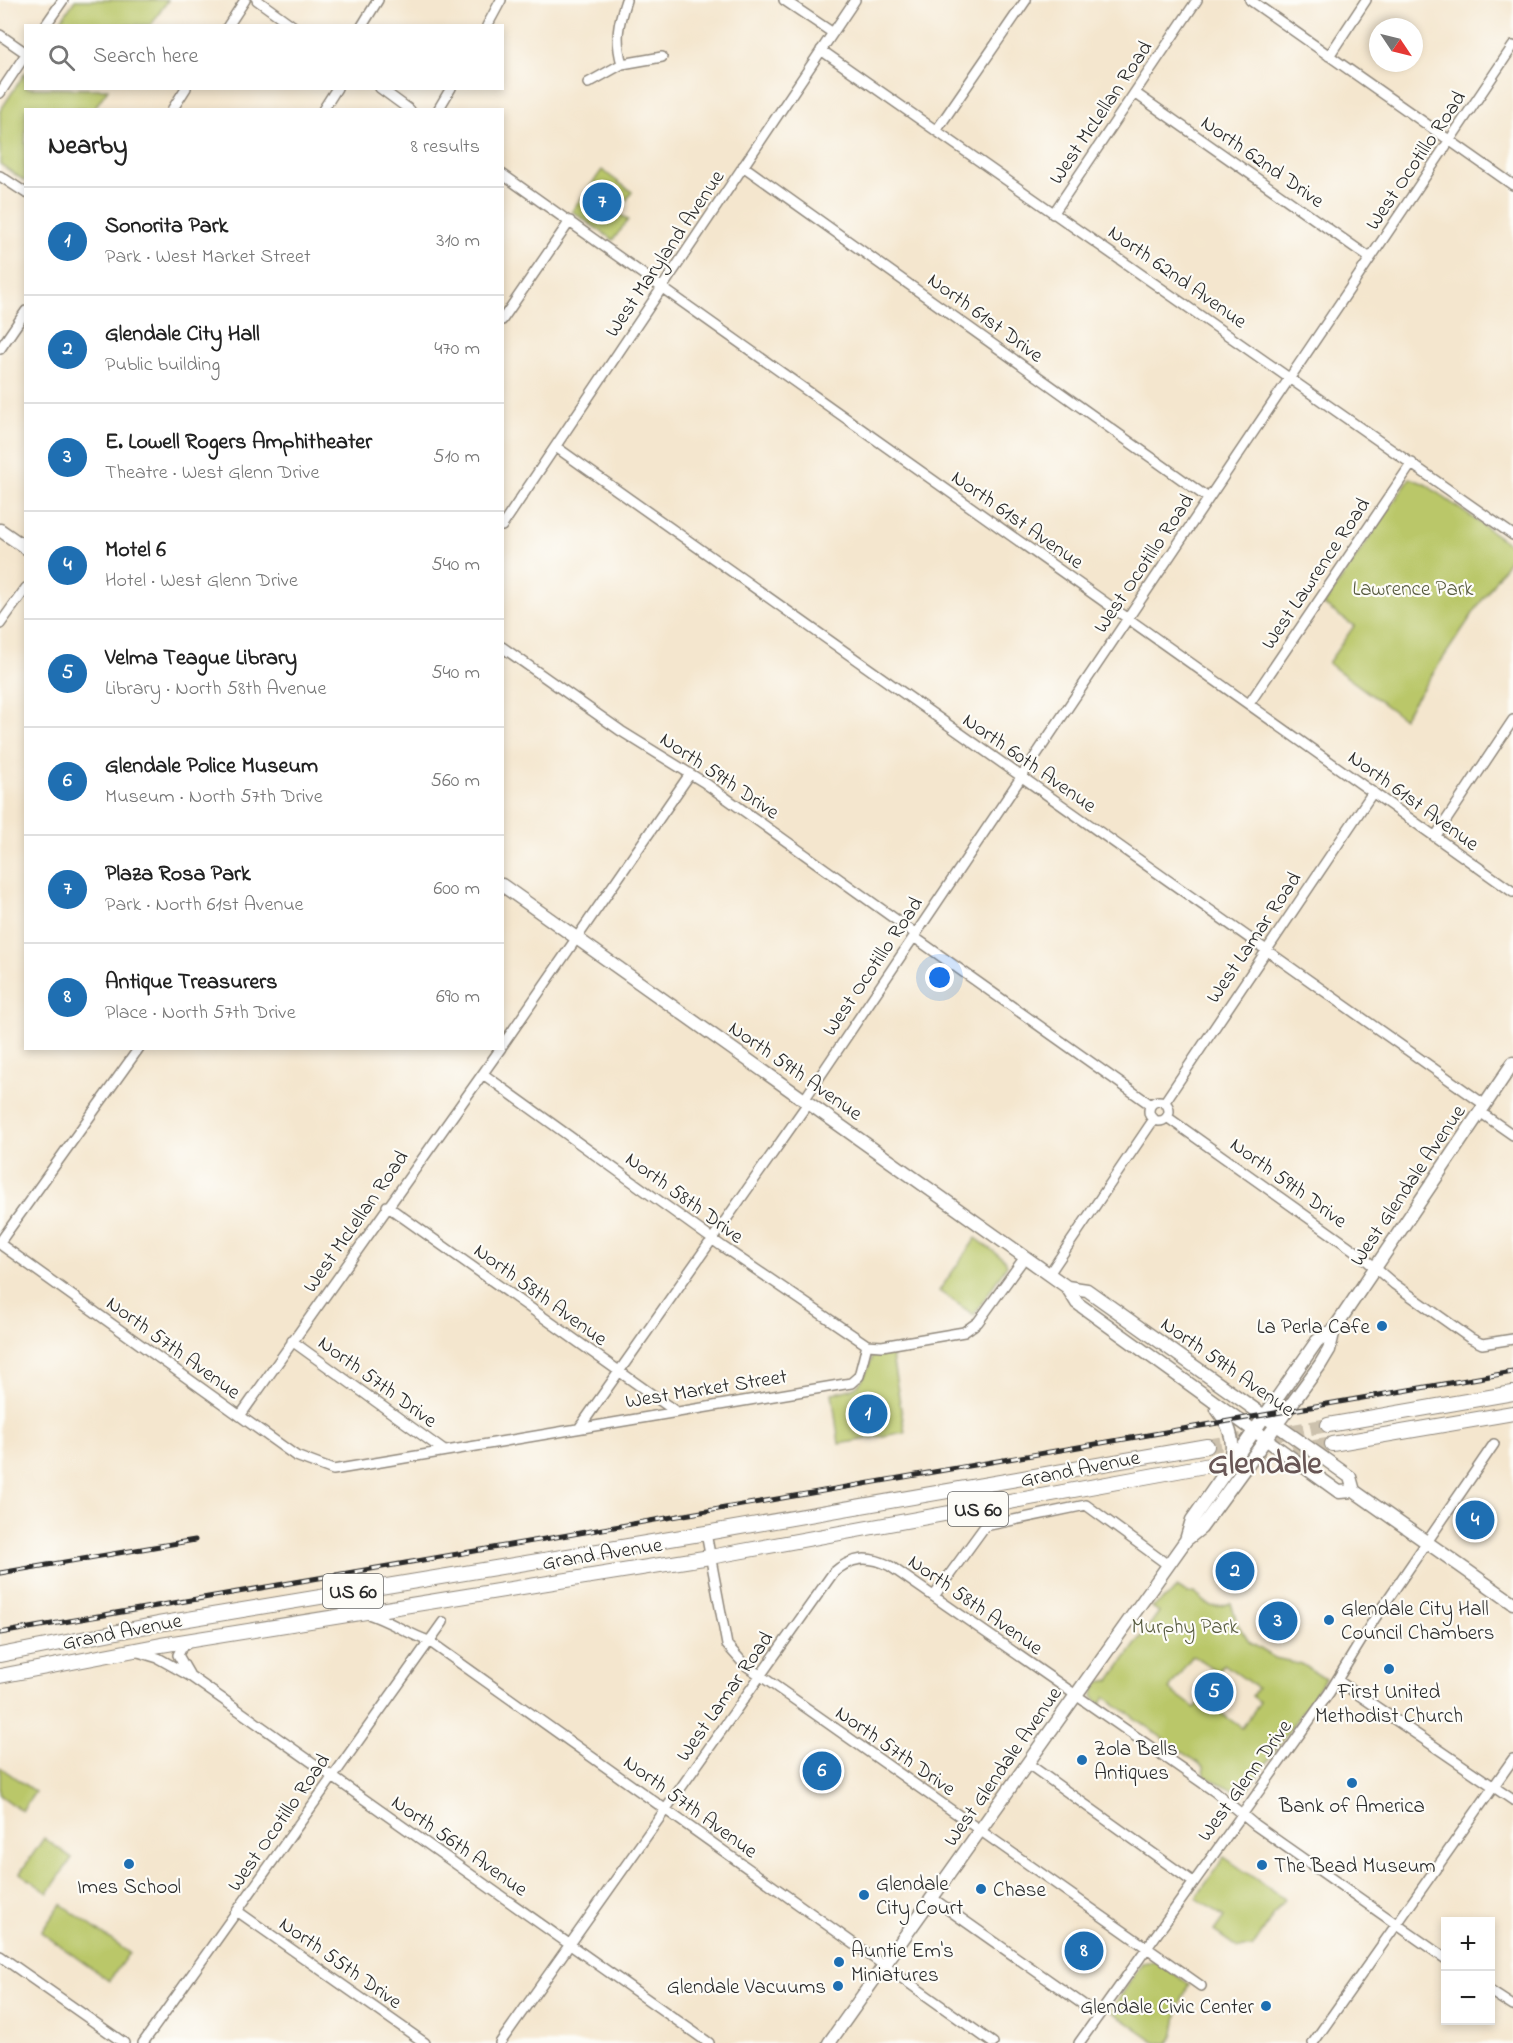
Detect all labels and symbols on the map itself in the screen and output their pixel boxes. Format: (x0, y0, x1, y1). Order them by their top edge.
north arrow (1369, 18, 1423, 72)
street label: West McLellan Road (1042, 35, 1161, 191)
street label: West Ocotillo Road (1359, 85, 1475, 237)
street label: North 62nd Drive (1194, 109, 1330, 217)
street label: West Maryland Avenue (598, 164, 735, 345)
pin: 7 (582, 180, 622, 224)
street label: North 62nd Avenue (1101, 218, 1253, 337)
street label: North 61st Drive (921, 266, 1049, 371)
street label: North 61st Avenue (945, 464, 1090, 578)
street label: West Ocotillo Road (1087, 488, 1203, 640)
street label: West Lawrence Road (1255, 492, 1379, 656)
park label: Lawrence Park (1352, 575, 1474, 605)
street label: North 60th Avenue (956, 706, 1102, 821)
street label: North 59th Drive (653, 726, 785, 828)
street label: North 61st Avenue (1341, 744, 1485, 860)
street label: West Lamar Road (1199, 866, 1310, 1010)
street label: West Ocotillo Road (816, 891, 932, 1043)
your location (925, 963, 954, 992)
street label: North 59th Avenue (722, 1014, 868, 1129)
street label: West Glendale Avenue (1343, 1099, 1474, 1273)
street label: North 59th Drive (1223, 1131, 1353, 1237)
street label: West McLellan Road (296, 1145, 417, 1299)
street label: North 58th Drive (618, 1145, 750, 1252)
street label: North 58th Avenue (467, 1237, 613, 1355)
street label: North 57th Avenue (99, 1290, 247, 1408)
street label: North 59th Avenue (1154, 1310, 1300, 1425)
place label: La Perla Cafe (1257, 1313, 1371, 1343)
marker: La Perla Cafe (1375, 1319, 1389, 1333)
street label: North 57th Drive (311, 1329, 443, 1436)
street label: West Market Street (623, 1362, 789, 1418)
pin: 1 (848, 1392, 888, 1436)
district label: Glendale (1208, 1441, 1323, 1489)
street label: Grand Avenue (1018, 1444, 1143, 1496)
road number: US 60 (948, 1492, 1008, 1526)
pin: 4 (1456, 1498, 1494, 1543)
street label: Grand Avenue (540, 1531, 665, 1579)
street label: North 58th Avenue (901, 1548, 1049, 1664)
pin: 2 (1216, 1548, 1254, 1594)
road number: US 60 (323, 1574, 383, 1608)
place label: Glendale City Hall Council Chambers (1341, 1595, 1494, 1649)
pin: 3 (1258, 1598, 1298, 1644)
street label: Grand Avenue (60, 1607, 185, 1659)
park label: Murphy Park (1132, 1613, 1239, 1645)
marker: Glendale City Hall Council Chambers (1322, 1613, 1336, 1627)
street label: West Lamar Road (670, 1626, 782, 1768)
marker: First United Methodist Church (1382, 1662, 1396, 1676)
pin: 5 (1194, 1670, 1234, 1714)
place label: First United Methodist Church (1315, 1678, 1463, 1732)
street label: West Glendale Avenue (937, 1681, 1071, 1853)
street label: North 57th Drive (829, 1699, 962, 1805)
street label: West Glenn Drive (1191, 1713, 1301, 1848)
place label: Zola Bells Antiques (1094, 1735, 1178, 1789)
street label: West Ocotillo Road (221, 1748, 339, 1898)
pin: 6 (802, 1748, 842, 1794)
street label: North 57th Avenue (616, 1749, 764, 1867)
marker: Zola Bells Antiques (1075, 1753, 1089, 1767)
marker: Bank of America (1345, 1776, 1359, 1790)
street label: North 56th Avenue (385, 1788, 534, 1905)
place label: Bank of America (1278, 1792, 1425, 1822)
place label: The Bead Museum (1274, 1852, 1436, 1882)
marker: Imes School (122, 1857, 136, 1871)
marker: The Bead Museum (1255, 1858, 1269, 1872)
place label: Glendale City Court (876, 1870, 963, 1926)
place label: Imes School (77, 1873, 181, 1903)
place label: Chase (993, 1876, 1047, 1906)
marker: Chase (974, 1882, 988, 1896)
marker: Glendale City Court (857, 1888, 871, 1902)
street label: North 55th Drive (272, 1910, 408, 2018)
pin: 8 (1064, 1928, 1104, 1974)
place label: Auntie Em's Miniatures (851, 1937, 954, 1991)
marker: Auntie Em's Miniatures (832, 1955, 846, 1969)
place label: Glendale Vacuums (667, 1973, 826, 2003)
marker: Glendale Vacuums (831, 1979, 845, 1993)
place label: Glendale Civic Center (1080, 1993, 1254, 2023)
marker: Glendale Civic Center (1259, 1999, 1273, 2013)

